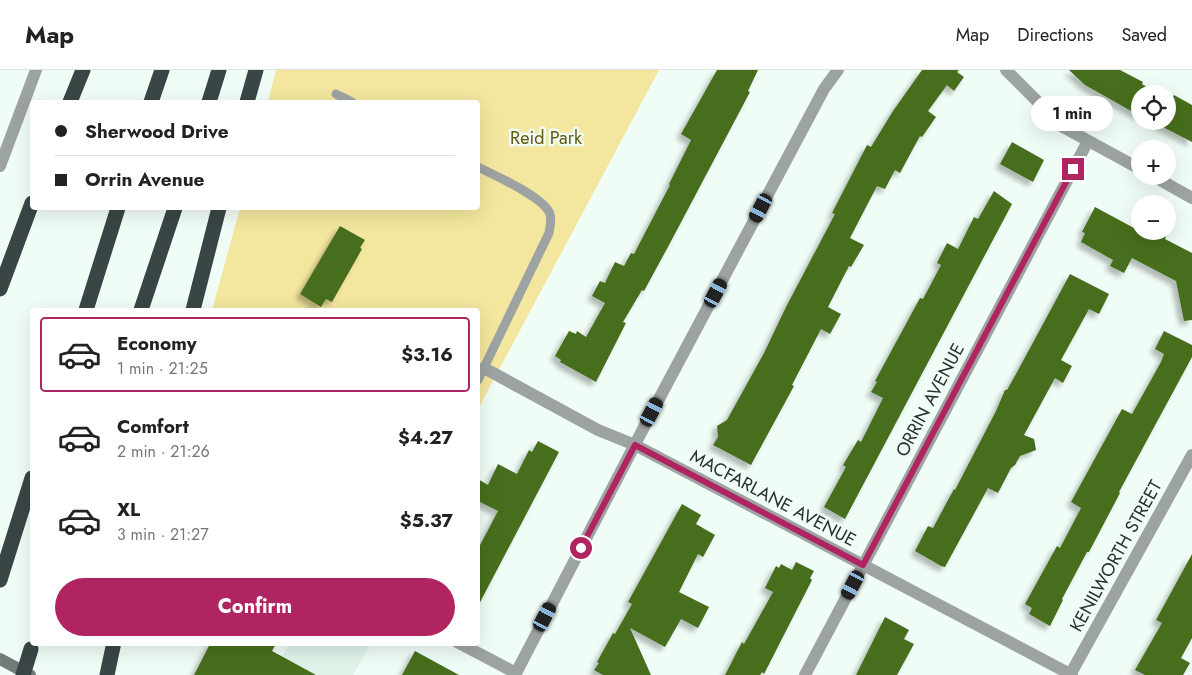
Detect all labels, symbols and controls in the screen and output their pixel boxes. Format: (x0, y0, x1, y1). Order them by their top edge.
text: Map (25, 17, 74, 52)
text: Map (956, 22, 989, 48)
text: Directions (1017, 22, 1093, 48)
text: Saved (1121, 22, 1167, 48)
map controls (1131, 85, 1176, 240)
button: locate (1131, 85, 1176, 130)
callout: 1 min (1032, 97, 1114, 132)
text: 1 min (1052, 102, 1092, 125)
text: Sherwood Drive (85, 118, 229, 145)
park label: Reid Park (510, 125, 582, 151)
button: + (1131, 140, 1176, 185)
route end (1062, 158, 1084, 180)
text: Orrin Avenue (85, 166, 204, 193)
car (747, 191, 774, 225)
button: − (1131, 195, 1176, 240)
car (702, 276, 729, 310)
text: Economy (117, 330, 197, 357)
icon: car (57, 332, 102, 377)
street label: ORRIN AVENUE (889, 339, 971, 461)
text: $3.16 (401, 341, 453, 368)
text: 1 min · 21:25 (117, 357, 208, 380)
car (638, 395, 665, 429)
text: Comfort (117, 413, 189, 440)
icon: car (57, 415, 102, 460)
text: $4.27 (398, 424, 453, 451)
text: 2 min · 21:26 (117, 440, 210, 463)
street label: MACFARLANE AVENUE (685, 443, 861, 553)
street label: KENILWORTH STREET (1063, 475, 1169, 637)
text: XL (117, 496, 140, 523)
icon: car (57, 498, 102, 543)
text: $5.37 (400, 507, 453, 534)
text: 3 min · 21:27 (117, 523, 209, 546)
route start (570, 537, 592, 559)
car (839, 568, 866, 602)
button: Confirm (55, 578, 455, 636)
car (531, 600, 558, 634)

